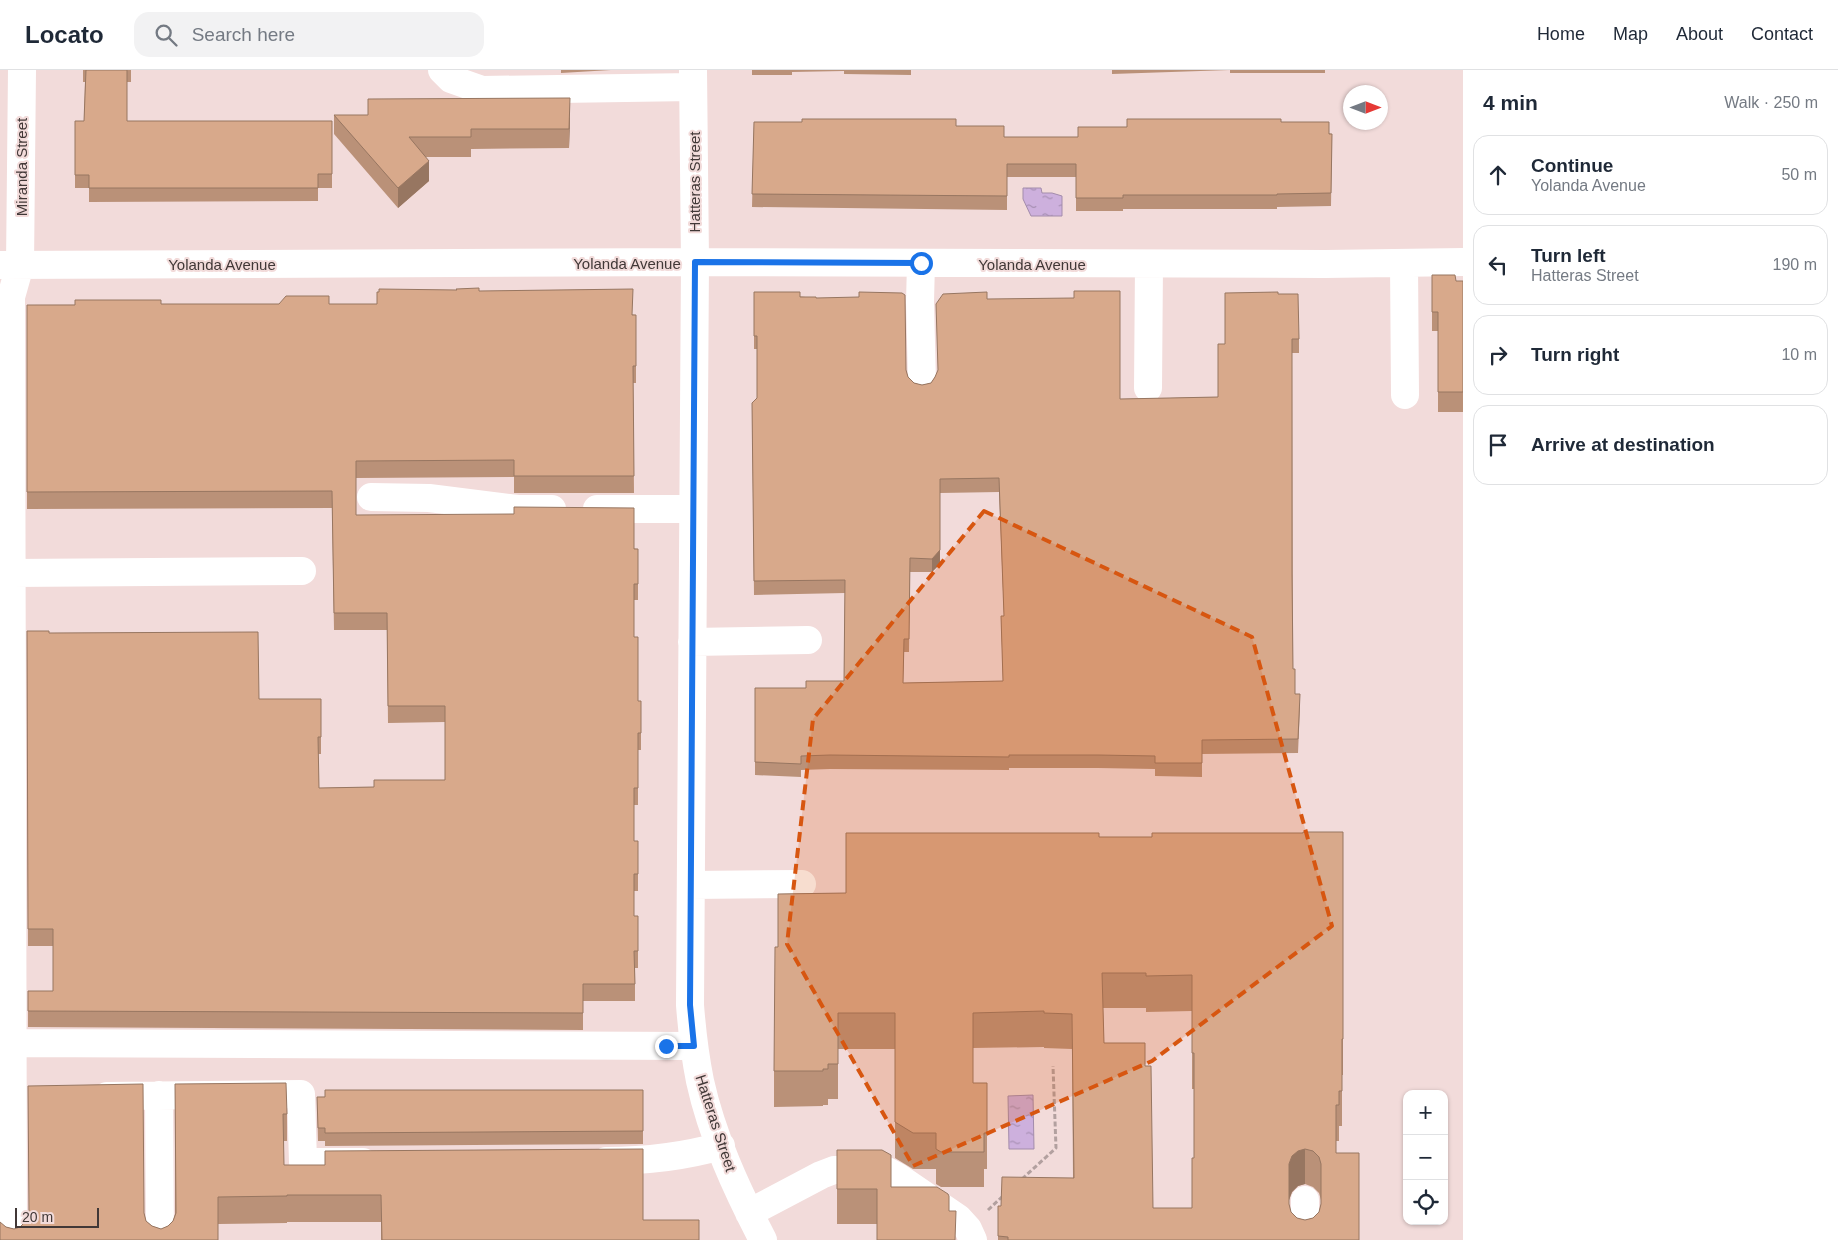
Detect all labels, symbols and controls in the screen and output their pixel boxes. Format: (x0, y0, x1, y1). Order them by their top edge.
search box (134, 12, 484, 57)
text: Locato (25, 21, 104, 48)
icon: search (152, 21, 180, 49)
text: Search here (192, 24, 295, 45)
text: Home (1537, 24, 1585, 44)
text: Map (1613, 24, 1648, 44)
text: About (1676, 24, 1723, 44)
text: Contact (1751, 24, 1813, 44)
north arrow (1343, 85, 1388, 130)
text: 4 min (1483, 91, 1538, 114)
text: Walk · 250 m (1724, 94, 1818, 111)
street label: Miranda Street (13, 117, 30, 216)
street label: Hatteras Street (686, 131, 703, 232)
text: Continue (1531, 155, 1613, 176)
icon: ahead (1484, 161, 1512, 189)
text: 50 m (1781, 166, 1817, 183)
text: Yolanda Avenue (1531, 177, 1646, 194)
text: Turn left (1531, 245, 1606, 266)
icon: left (1484, 251, 1512, 279)
route start (910, 252, 933, 275)
street label: Yolanda Avenue (573, 255, 681, 272)
street label: Yolanda Avenue (168, 256, 276, 273)
street label: Yolanda Avenue (978, 256, 1086, 273)
text: 190 m (1773, 256, 1817, 273)
text: Hatteras Street (1531, 267, 1639, 284)
icon: right (1484, 341, 1512, 369)
text: Turn right (1531, 344, 1619, 365)
text: 10 m (1781, 346, 1817, 363)
icon: arrive (1484, 431, 1512, 459)
text: Arrive at destination (1531, 434, 1715, 455)
route end (655, 1035, 678, 1058)
street label: Hatteras Street (692, 1072, 740, 1174)
map controls (1403, 1090, 1448, 1225)
button: + (1403, 1090, 1448, 1135)
button: − (1403, 1135, 1448, 1180)
button: locate (1403, 1180, 1448, 1225)
scale bar (15, 1205, 99, 1228)
text: 20 m (22, 1209, 53, 1225)

